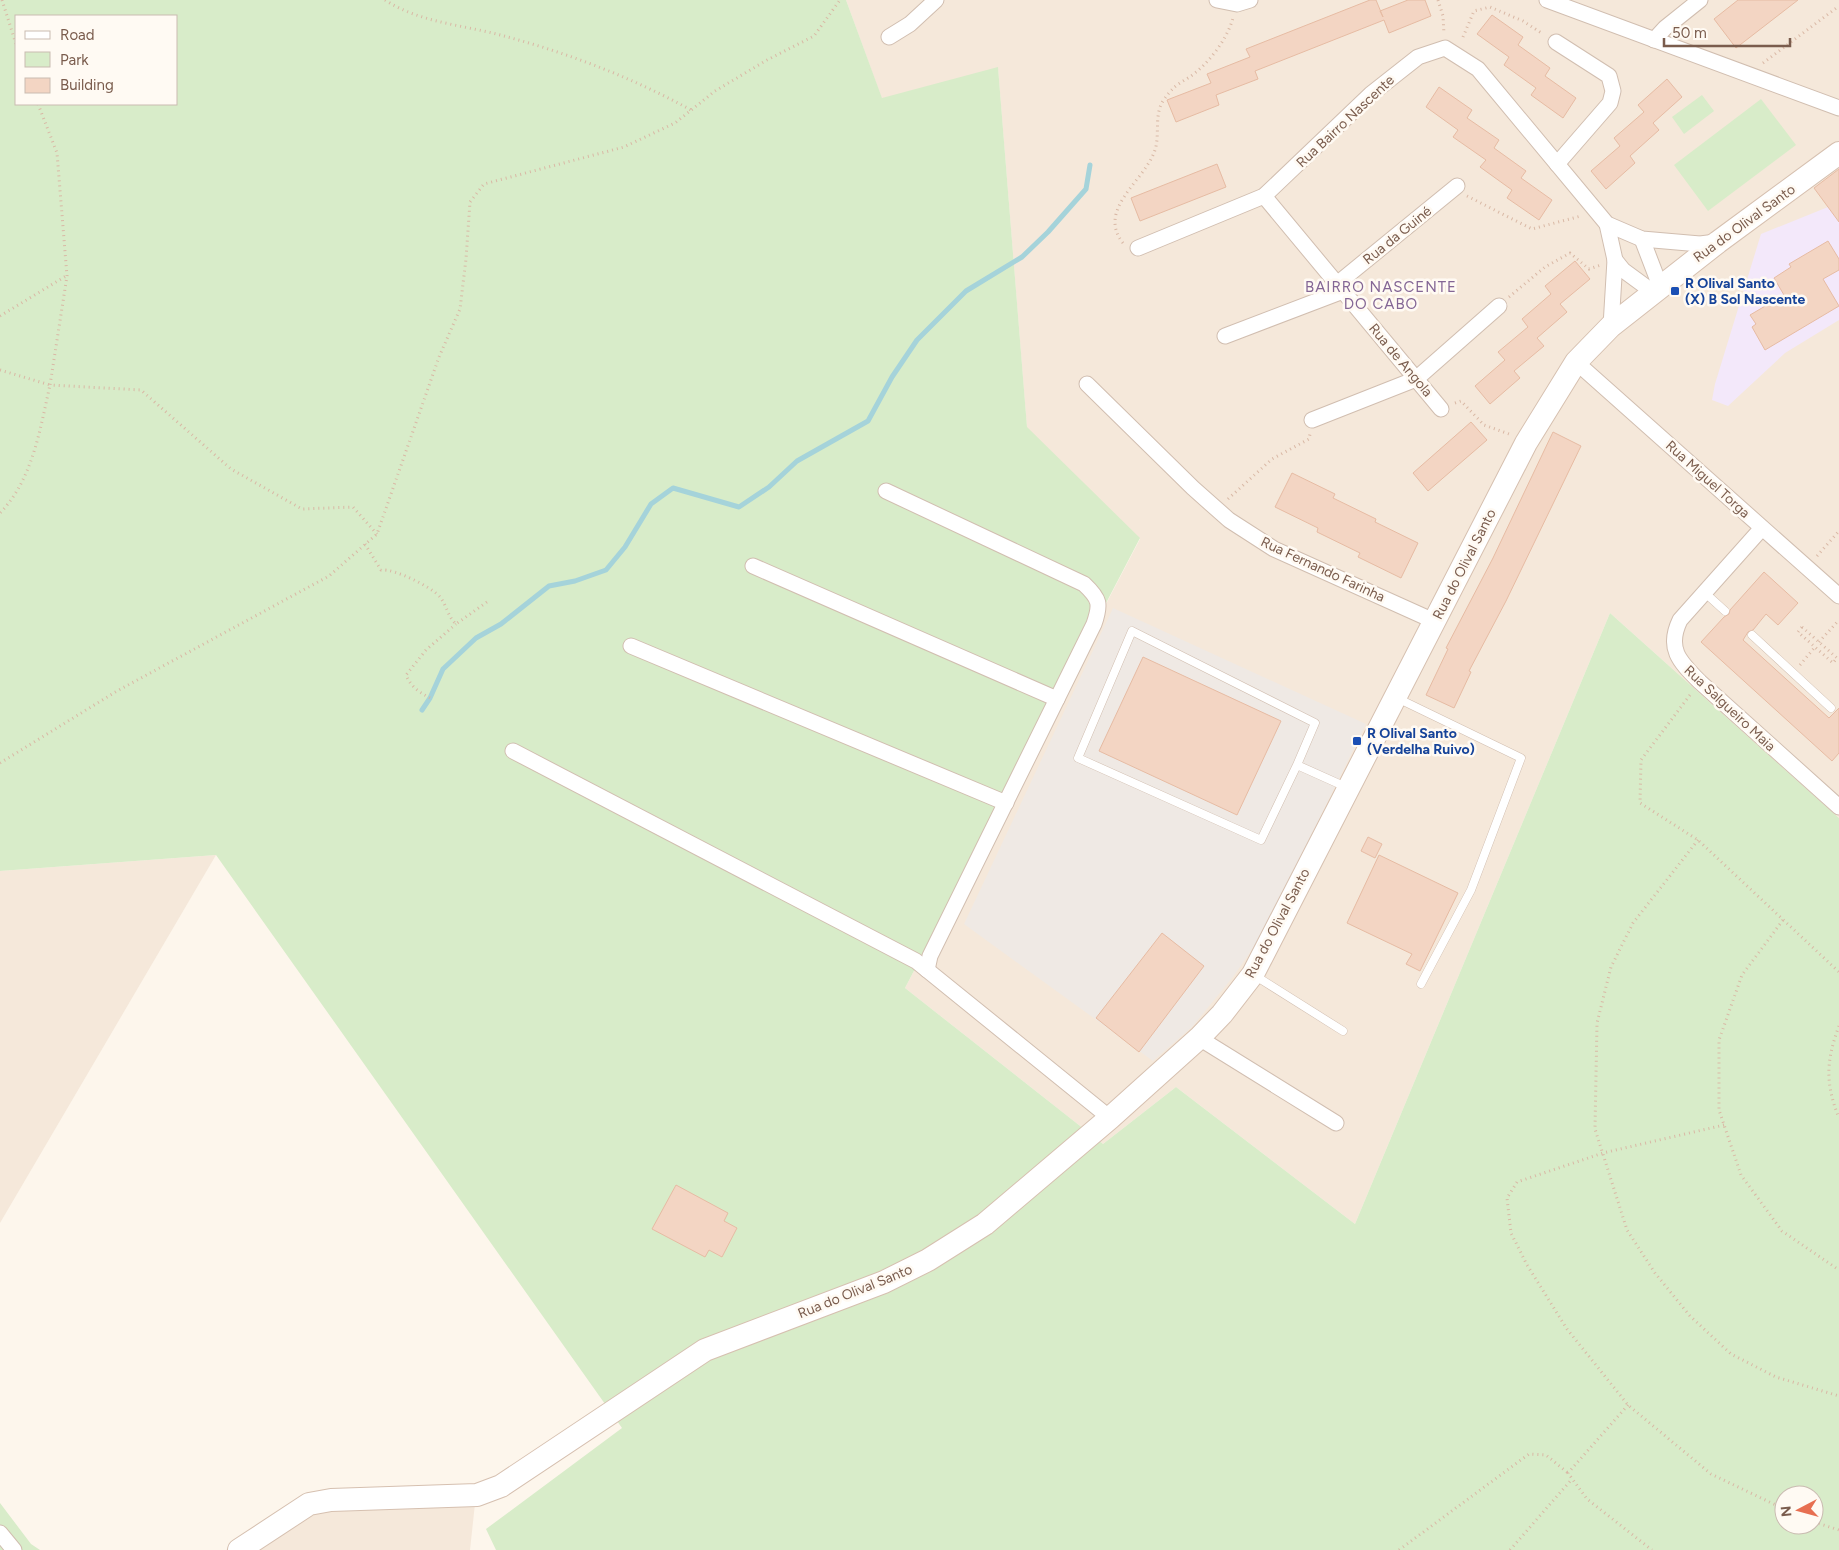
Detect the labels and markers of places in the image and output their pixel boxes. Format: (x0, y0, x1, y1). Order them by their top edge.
place label: R Olival Santo (X) B Sol Nascente (1685, 275, 1806, 308)
marker: R Olival Santo (X) B Sol Nascente (1669, 285, 1681, 297)
place label: R Olival Santo (Verdelha Ruivo) (1367, 725, 1475, 758)
marker: R Olival Santo (Verdelha Ruivo) (1351, 735, 1363, 747)

